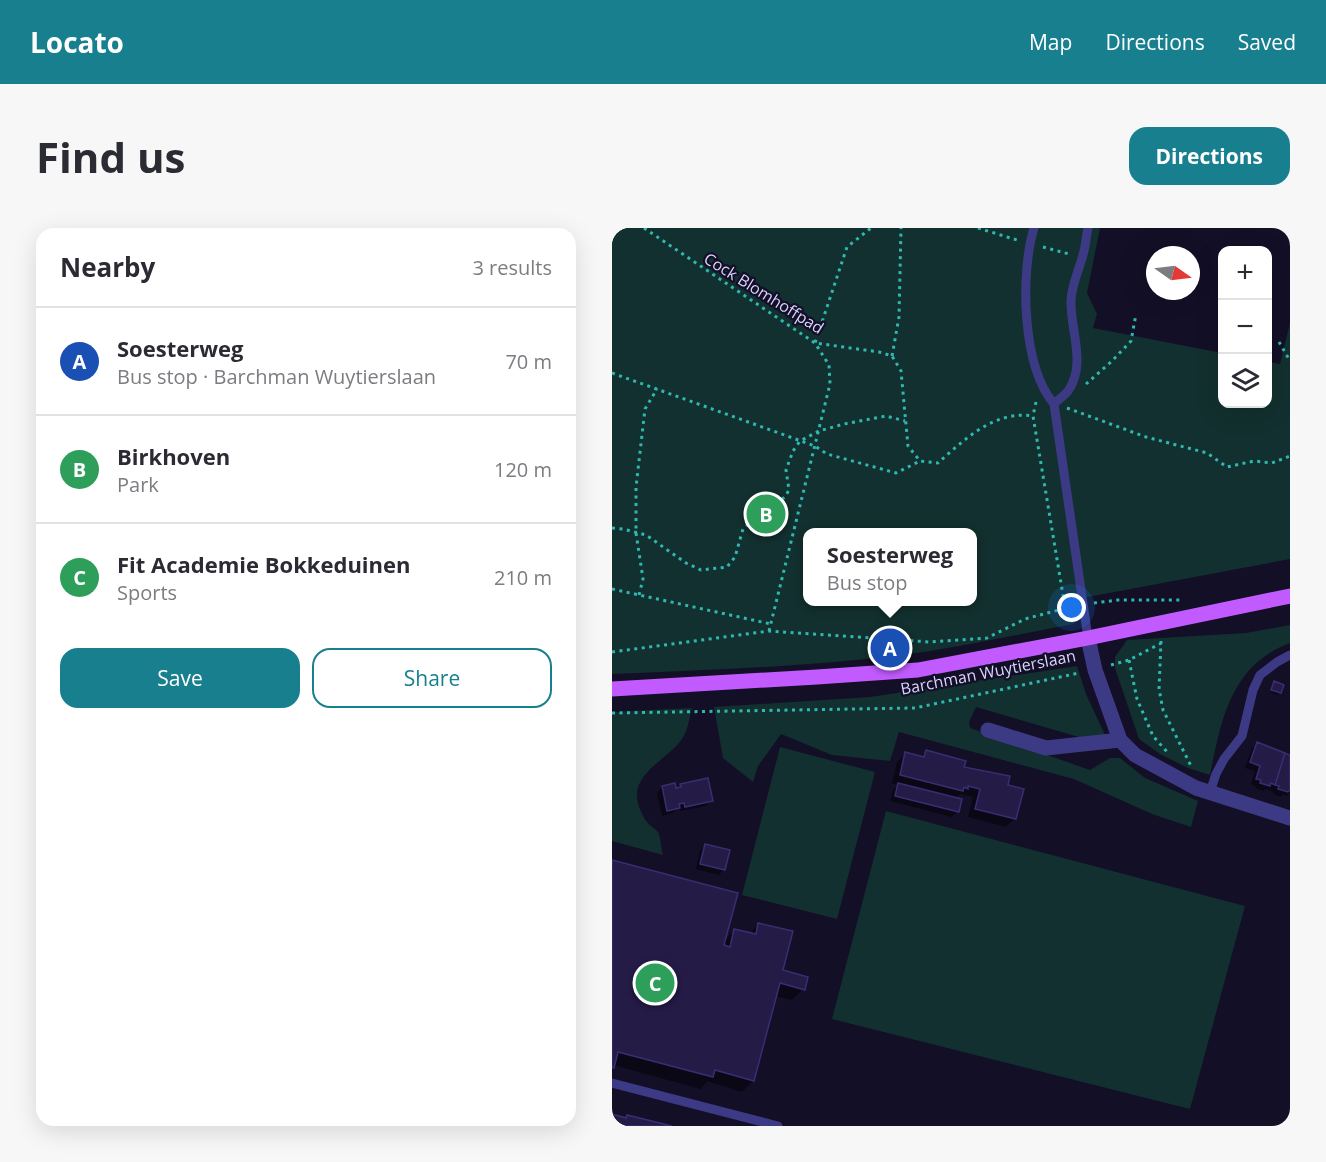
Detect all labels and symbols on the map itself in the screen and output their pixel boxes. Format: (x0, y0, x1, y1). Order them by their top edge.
north arrow (1146, 246, 1200, 300)
street label: Cock Blomhoffpad (700, 247, 828, 339)
pin: B (746, 492, 786, 536)
your location (1057, 593, 1086, 622)
pin: A (870, 626, 910, 670)
street label: Barchman Wuytierslaan (899, 644, 1077, 700)
pin: C (636, 960, 675, 1005)

